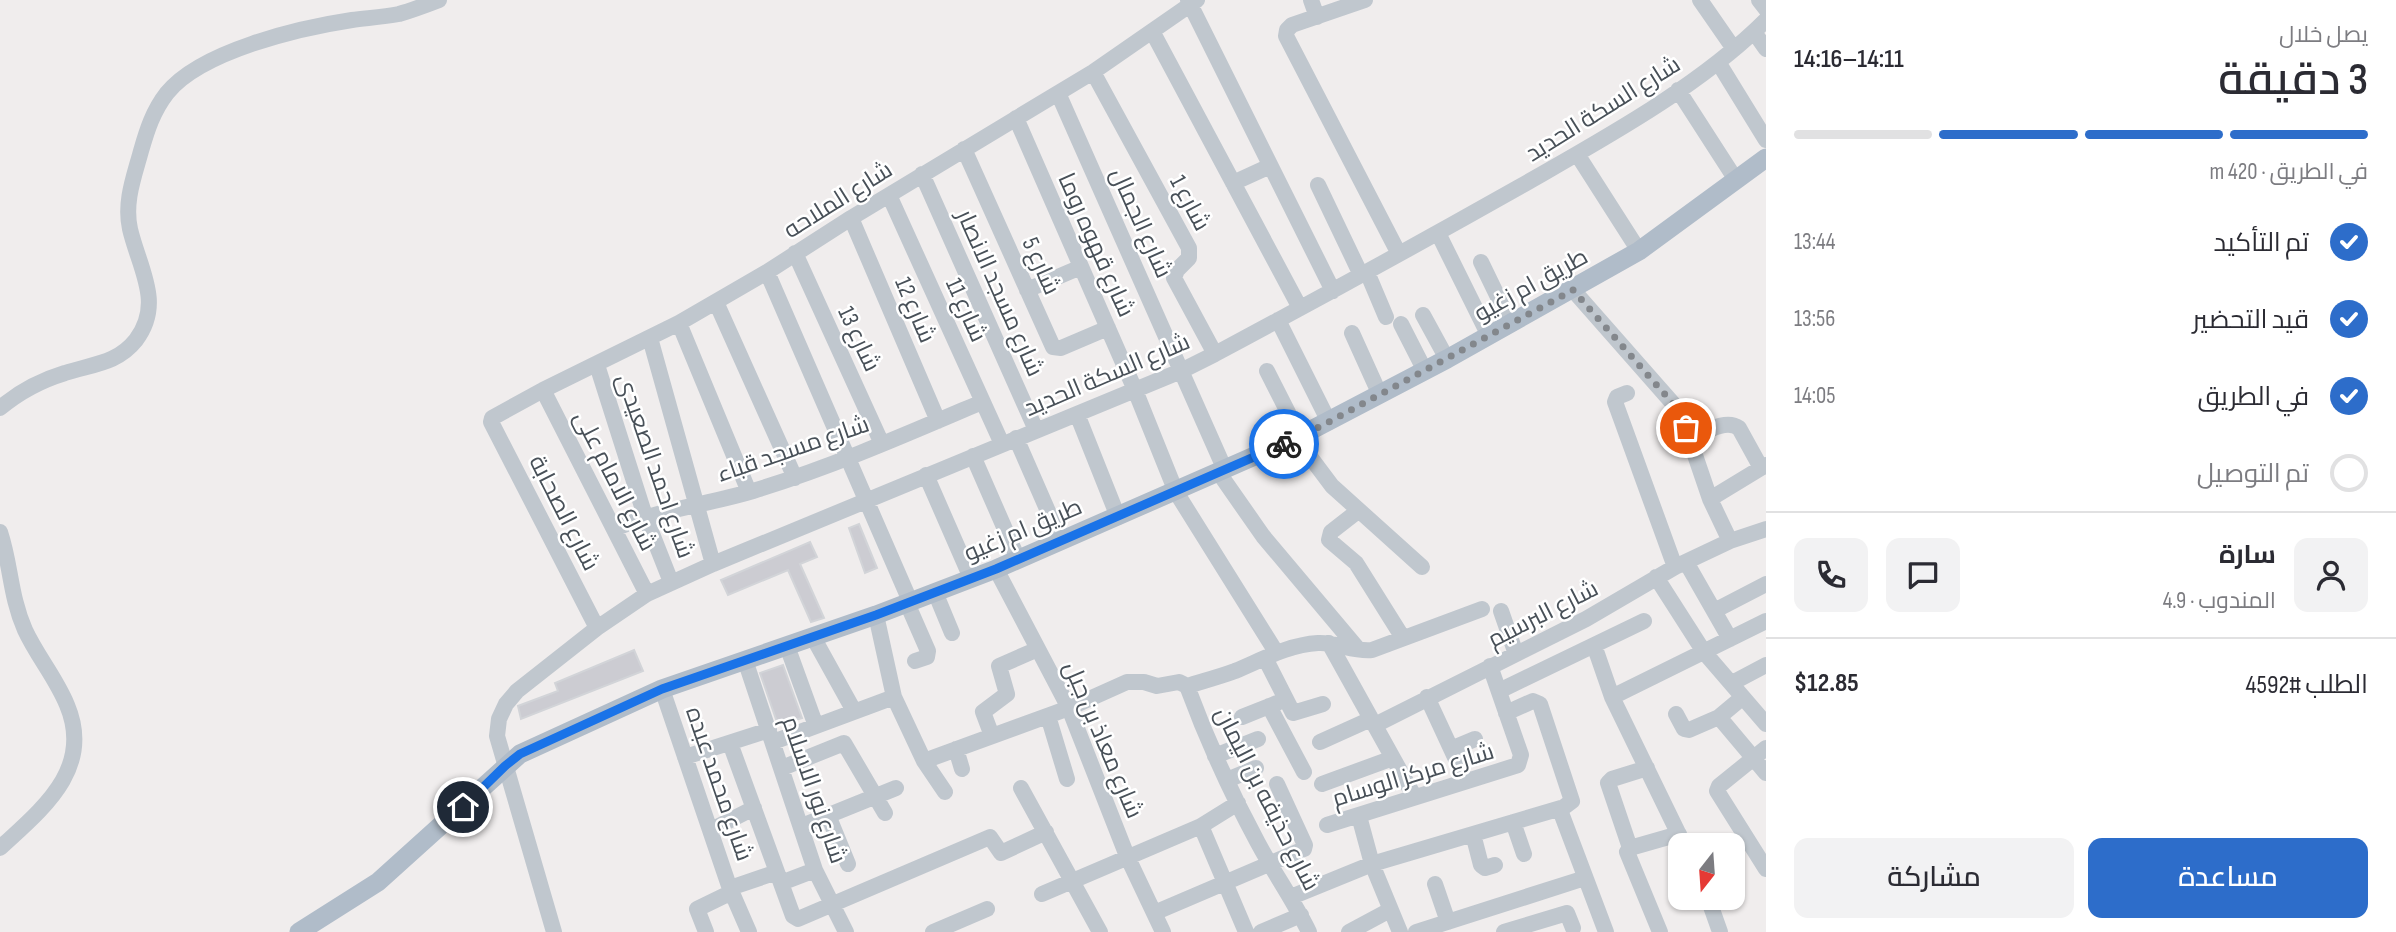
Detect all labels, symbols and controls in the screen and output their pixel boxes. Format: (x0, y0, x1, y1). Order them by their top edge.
text: يصل خلال (2279, 21, 2368, 49)
text: 14:11–14:16 (1794, 44, 1904, 75)
street label: شارع السكة الحديد (1520, 50, 1686, 169)
text: 3 دقيقة (2218, 53, 2368, 108)
street label: شارع الملاحه (778, 155, 898, 246)
text: في الطريق · 420 m (2210, 158, 2368, 186)
street label: شارع الجمال (1103, 164, 1178, 283)
street label: شارع قهوه روما (1050, 169, 1141, 322)
street label: شارع 1 (1163, 170, 1217, 236)
street label: شارع مسجد الانصار (948, 203, 1050, 381)
icon: check (2330, 223, 2368, 261)
text: 13:44 (1794, 228, 1835, 256)
text: تم التأكيد (2214, 228, 2309, 259)
street label: شارع 5 (1015, 233, 1066, 300)
street label: طريق ام زغيو (1469, 242, 1593, 329)
street label: شارع 12 (887, 273, 942, 348)
street label: شارع 11 (938, 273, 993, 347)
icon: check (2330, 300, 2368, 338)
street label: شارع 13 (830, 302, 887, 377)
text: 13:56 (1794, 305, 1835, 333)
text: قيد التحضير (2192, 305, 2309, 336)
street label: شارع السكة الحديد (1020, 327, 1195, 424)
street label: شارع احمد الصعيدى (609, 370, 700, 562)
icon: check (2330, 377, 2368, 415)
text: 14:05 (1794, 382, 1835, 410)
text: في الطريق (2198, 382, 2309, 413)
pin (1656, 398, 1716, 458)
street label: شارع الامام على (566, 406, 663, 556)
street label: شارع مسجد قباء (713, 409, 873, 490)
courier (1249, 409, 1319, 479)
icon: bag (1667, 409, 1705, 447)
icon: bike (1265, 425, 1303, 463)
street label: شارع الصحابة (522, 450, 605, 576)
text: تم التوصيل (2197, 459, 2309, 490)
street label: طريق ام زغيو (960, 492, 1087, 569)
button: phone (1794, 538, 1868, 612)
button: chat (1886, 538, 1960, 612)
button: person (2294, 538, 2368, 612)
text: سارة (2219, 540, 2276, 571)
street label: شارع البرسيم (1483, 574, 1604, 655)
text: المندوب · 4.9 (2163, 587, 2276, 615)
street label: شارع معاذ بن جبل (1056, 657, 1149, 823)
text: $12.85 (1794, 668, 1859, 699)
text: الطلب #4592 (2246, 670, 2368, 701)
street label: شارع حذيفه بن اليمان (1207, 702, 1326, 896)
street label: شارع محمد عبده (678, 703, 759, 865)
street label: شارع نور الاسلام (774, 713, 853, 868)
street label: شارع مركز الوسام (1329, 737, 1498, 814)
pin (433, 777, 493, 837)
icon: home (444, 788, 482, 826)
north arrow (1668, 833, 1745, 910)
map controls (1668, 833, 1745, 910)
button: مشاركة (1794, 838, 2074, 918)
button: مساعدة (2088, 838, 2368, 918)

